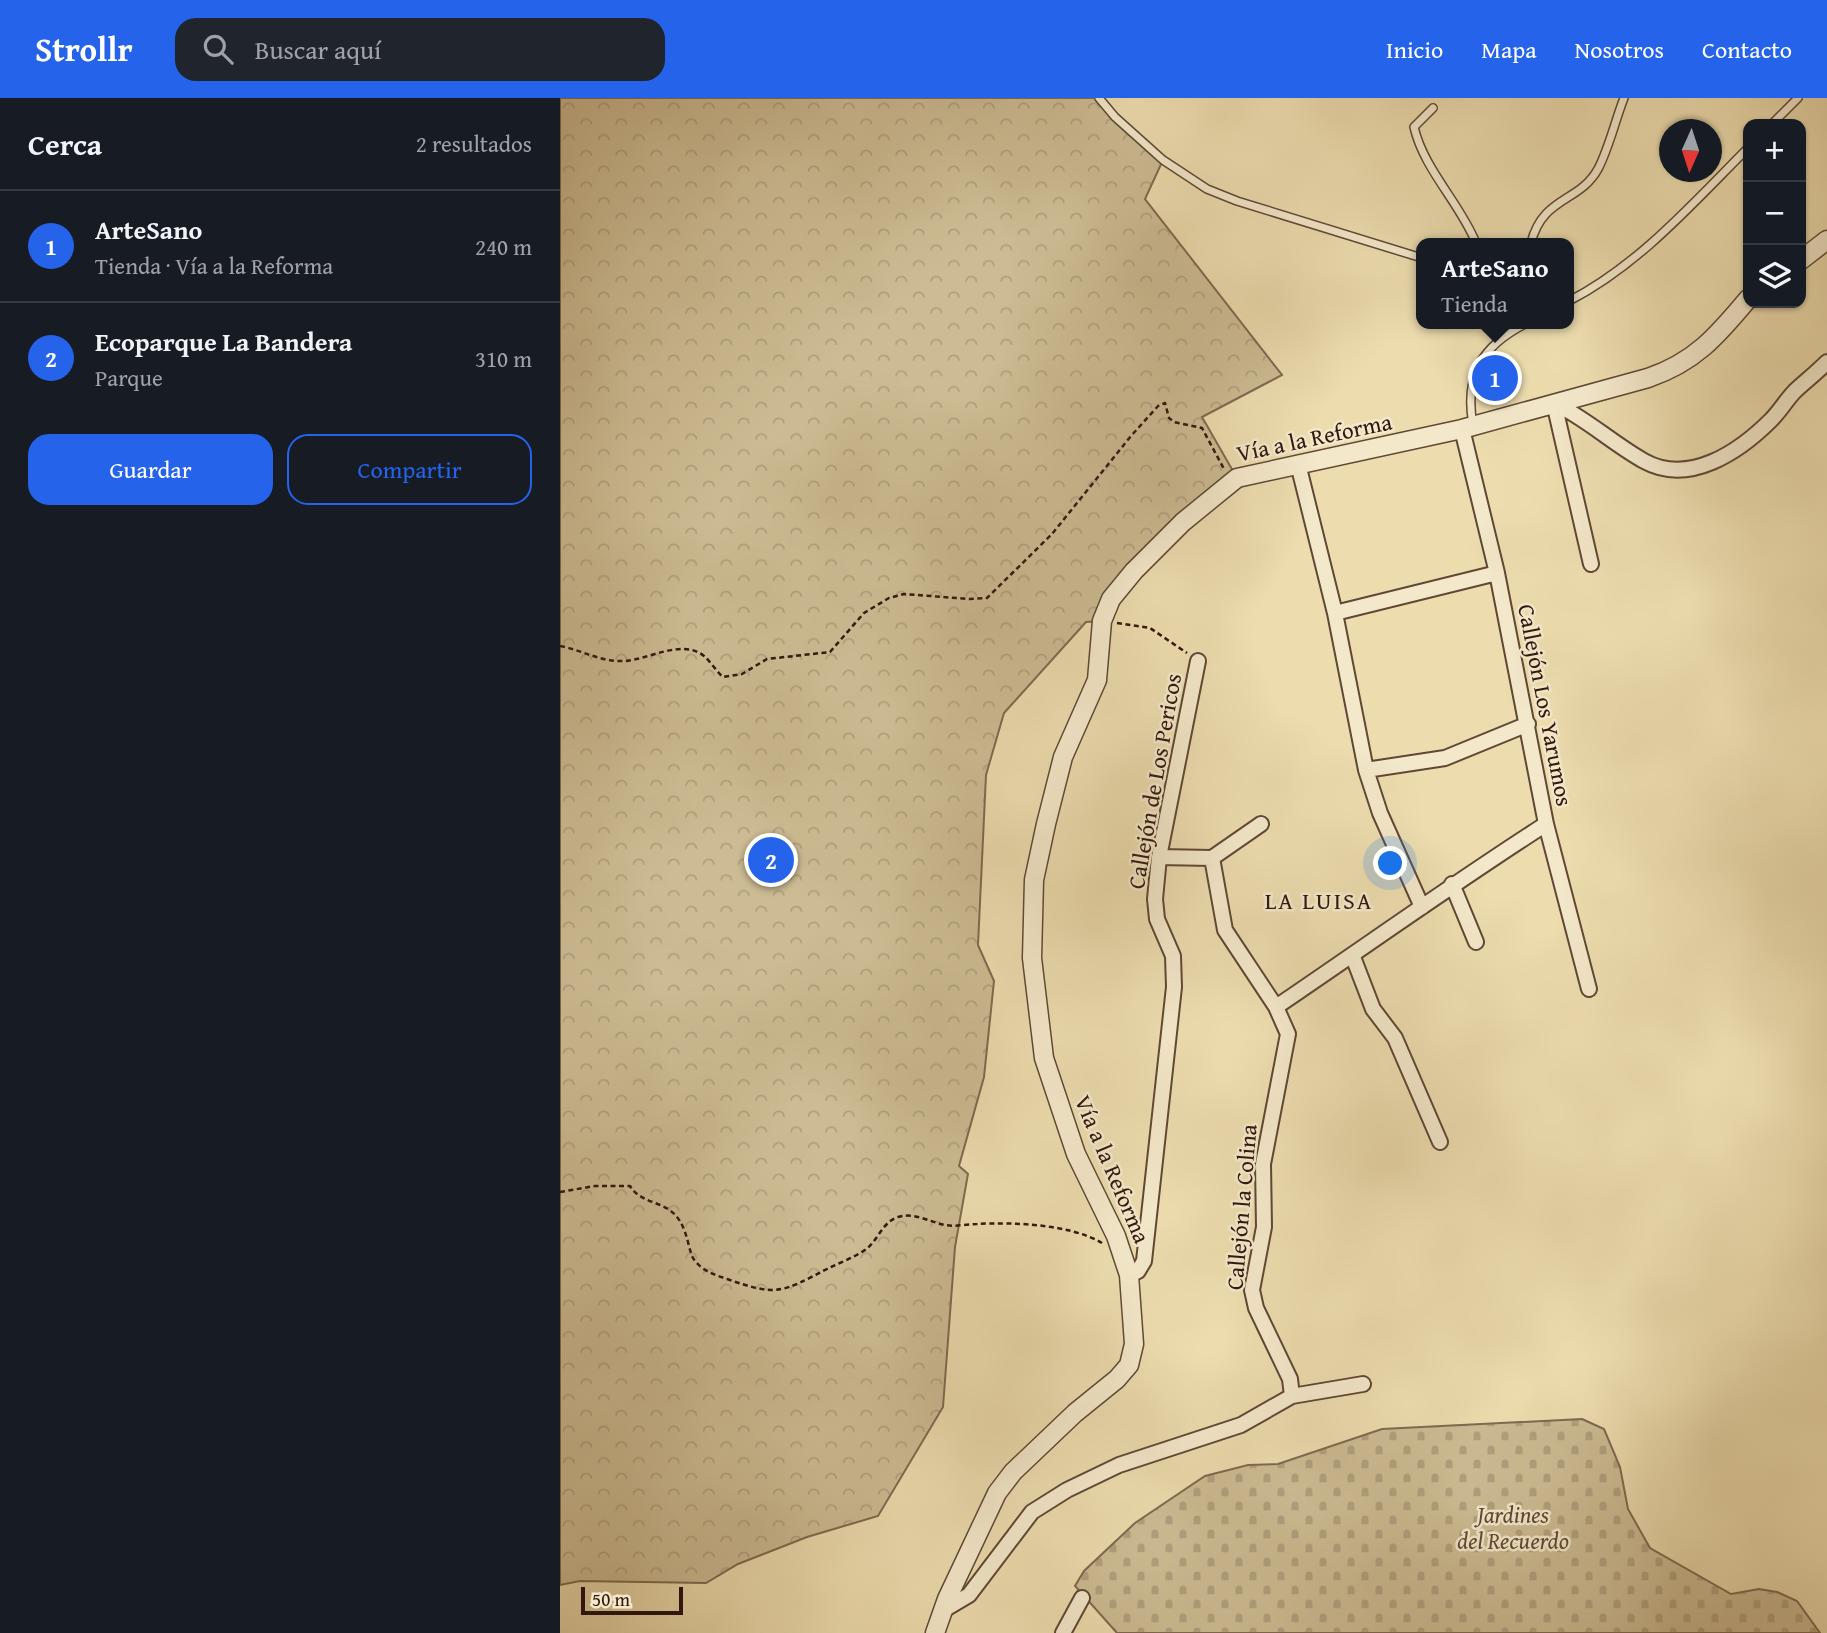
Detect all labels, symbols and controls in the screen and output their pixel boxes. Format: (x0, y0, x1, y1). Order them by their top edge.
search box (175, 18, 665, 81)
text: Strollr (35, 25, 133, 73)
icon: search (199, 30, 237, 68)
text: Buscar aquí (255, 30, 381, 69)
text: Inicio (1386, 32, 1443, 67)
text: Mapa (1481, 32, 1537, 67)
text: Nosotros (1575, 32, 1664, 67)
text: Contacto (1702, 32, 1792, 67)
north arrow (1659, 119, 1722, 182)
map controls (1743, 119, 1806, 308)
button: + (1743, 119, 1806, 182)
text: Cerca (28, 122, 102, 166)
text: 2 resultados (416, 127, 532, 160)
button: − (1743, 182, 1806, 245)
text: ArteSano (95, 210, 202, 249)
text: 1 (45, 230, 57, 263)
text: 240 m (475, 230, 532, 263)
popup (1416, 238, 1574, 329)
button: layers (1743, 245, 1806, 308)
text: ArteSano (1441, 248, 1549, 287)
text: Tienda · Vía a la Reforma (95, 249, 333, 282)
text: Tienda (1441, 287, 1508, 320)
text: Ecoparque La Bandera (95, 322, 352, 361)
text: 2 (45, 342, 57, 375)
text: 310 m (475, 342, 532, 375)
pin: 1 (1472, 352, 1518, 404)
text: Parque (95, 361, 163, 394)
street label: Vía a la Reforma (1233, 404, 1395, 470)
button: Guardar (28, 434, 273, 505)
button: Compartir (287, 434, 532, 505)
street label: Callejón Los Yarumos (1510, 601, 1582, 809)
street label: Callejón de Los Pericos (1119, 671, 1189, 891)
pin: 2 (748, 834, 794, 886)
your location (1373, 846, 1407, 880)
district label: LA LUISA (1265, 883, 1373, 918)
street label: Vía a la Reforma (1067, 1090, 1159, 1248)
street label: Callejón la Colina (1217, 1123, 1265, 1291)
park label: Jardines del Recuerdo (1457, 1498, 1569, 1557)
scale bar (581, 1584, 682, 1616)
text: 50 m (592, 1585, 630, 1613)

